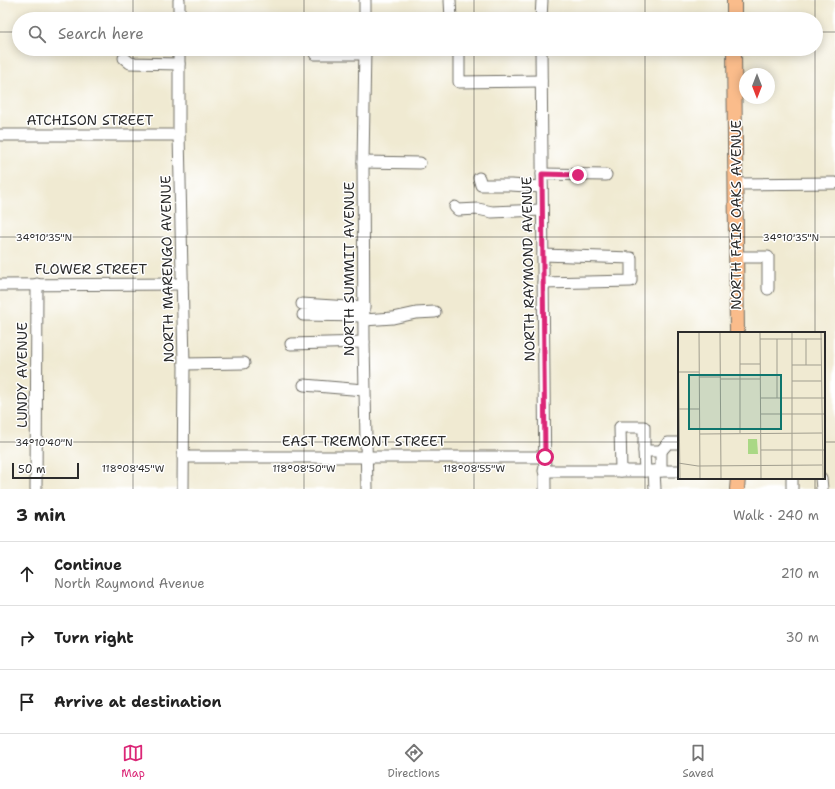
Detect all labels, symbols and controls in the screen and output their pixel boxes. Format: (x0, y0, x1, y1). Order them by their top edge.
search box (12, 12, 823, 56)
icon: search (26, 23, 48, 45)
text: Search here (58, 24, 144, 44)
north arrow (739, 68, 775, 104)
street label: ATCHISON STREET (27, 111, 154, 129)
street label: NORTH FAIR OAKS AVENUE (727, 120, 745, 310)
route end (569, 166, 587, 184)
street label: NORTH MARENGO AVENUE (156, 175, 178, 363)
street label: NORTH RAYMOND AVENUE (517, 176, 539, 362)
street label: NORTH SUMMIT AVENUE (340, 181, 358, 356)
text: 34°10'35"N (16, 231, 72, 244)
text: 34°10'35"N (763, 231, 819, 244)
street label: FLOWER STREET (35, 260, 148, 278)
street label: LUNDY AVENUE (13, 322, 31, 428)
inset map (678, 332, 825, 479)
street label: EAST TREMONT STREET (282, 432, 447, 450)
text: 34°10'40"N (15, 436, 73, 449)
route start (536, 448, 554, 466)
scale bar (12, 461, 79, 480)
text: 50 m (18, 462, 46, 477)
text: 118°08'45"W (102, 462, 165, 475)
text: 118°08'50"W (272, 462, 336, 475)
text: 118°08'55"W (443, 462, 505, 475)
text: 3 min (16, 504, 66, 526)
text: Walk · 240 m (733, 507, 819, 524)
text: Continue (54, 555, 122, 575)
icon: ahead (16, 563, 38, 585)
text: 210 m (781, 565, 819, 582)
text: North Raymond Avenue (54, 575, 205, 592)
icon: right (16, 627, 38, 649)
text: Turn right (54, 628, 134, 648)
text: 30 m (785, 629, 819, 646)
icon: arrive (16, 691, 38, 713)
text: Arrive at destination (54, 692, 222, 712)
tab: Map (121, 742, 145, 781)
tab: Directions (387, 742, 440, 781)
tab: Saved (682, 742, 714, 781)

